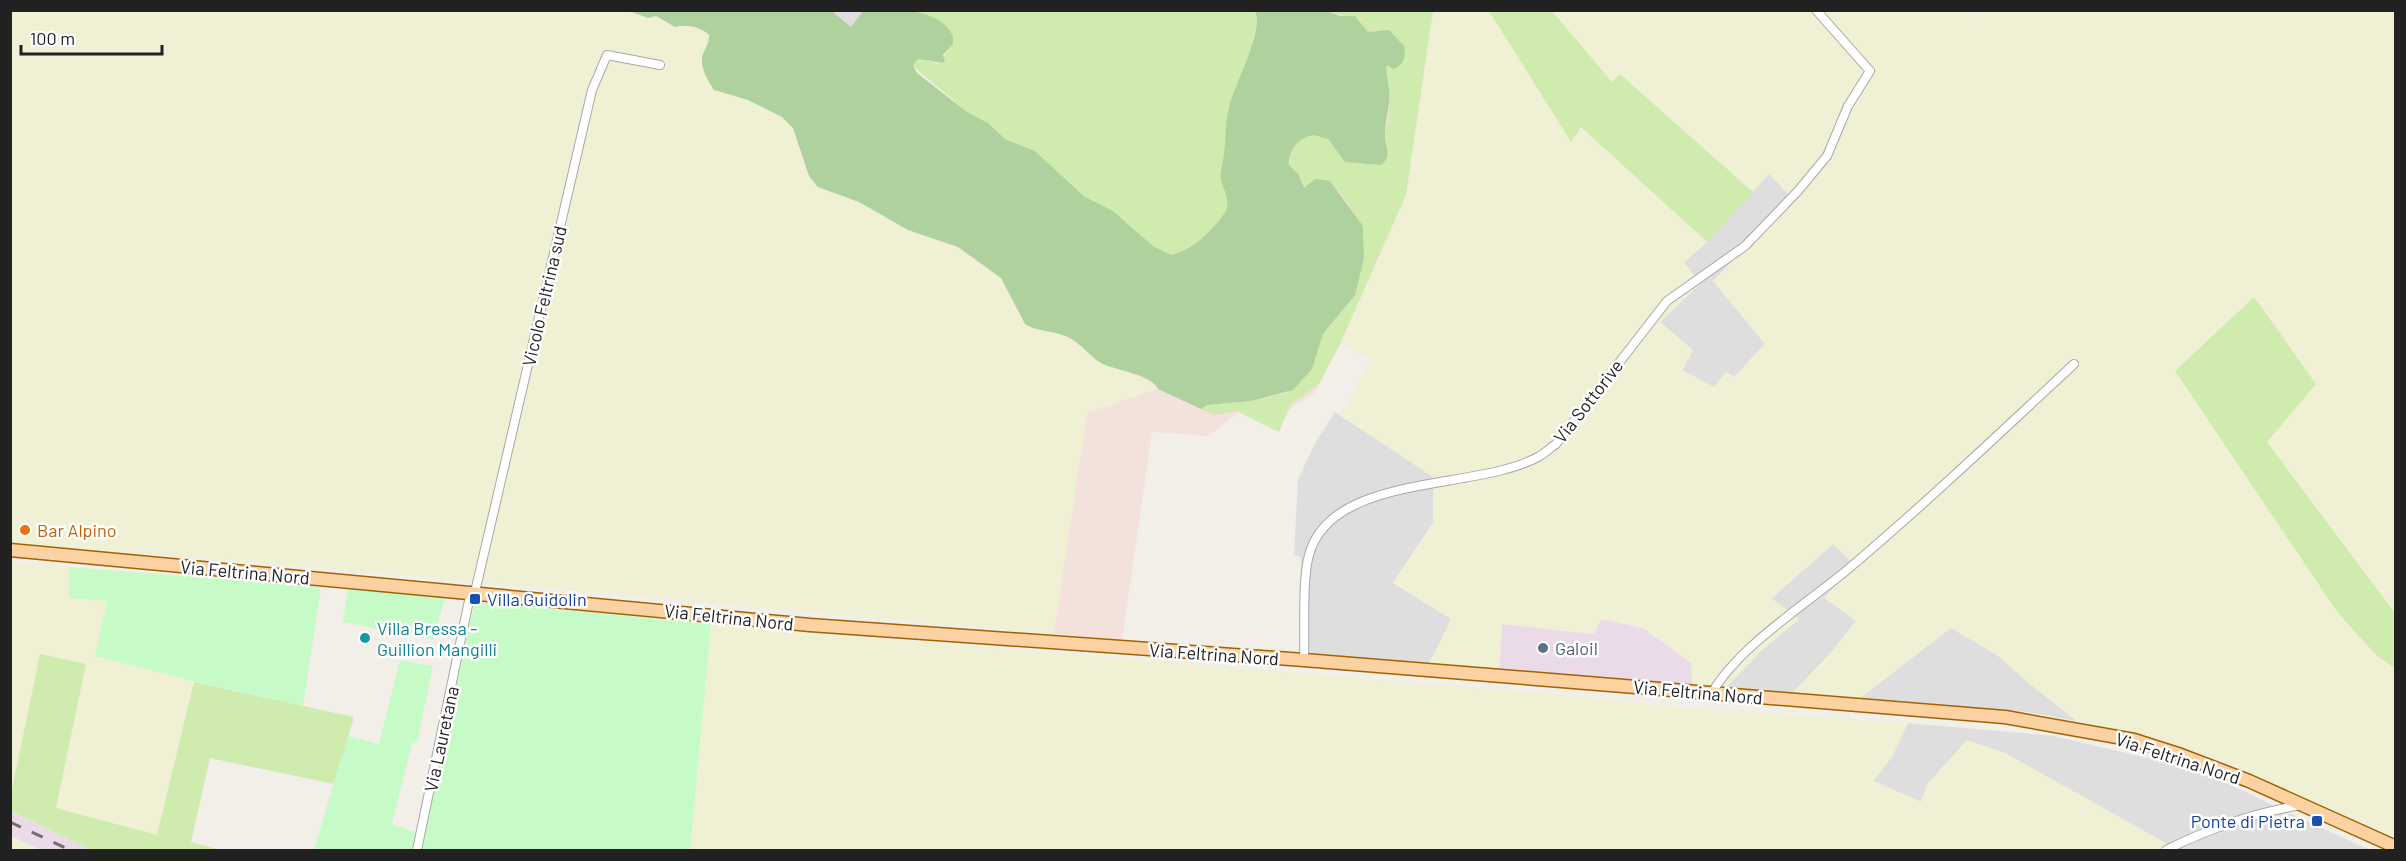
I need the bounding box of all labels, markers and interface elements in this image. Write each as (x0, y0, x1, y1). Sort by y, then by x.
scale bar (21, 18, 162, 56)
text: 100 m (30, 27, 75, 49)
street label: Vicolo Feltrina sud (517, 224, 571, 368)
street label: Via Sottorive (1549, 355, 1627, 447)
place label: Bar Alpino (37, 519, 117, 541)
marker: Bar Alpino (18, 523, 32, 537)
street label: Via Feltrina Nord (179, 555, 311, 589)
place label: Villa Guidolin (487, 588, 587, 610)
marker: Villa Guidolin (468, 592, 482, 606)
street label: Via Feltrina Nord (663, 599, 795, 635)
place label: Villa Bressa - Guillion Mangilli (377, 617, 497, 660)
marker: Villa Bressa - Guillion Mangilli (358, 631, 372, 645)
place label: Galoil (1555, 637, 1598, 659)
street label: Via Feltrina Nord (1149, 639, 1279, 669)
marker: Galoil (1536, 641, 1550, 655)
street label: Via Feltrina Nord (1632, 675, 1764, 709)
street label: Via Lauretana (419, 684, 463, 794)
street label: Via Feltrina Nord (2113, 727, 2243, 789)
place label: Ponte di Pietra (2191, 810, 2305, 832)
marker: Ponte di Pietra (2310, 814, 2324, 828)

